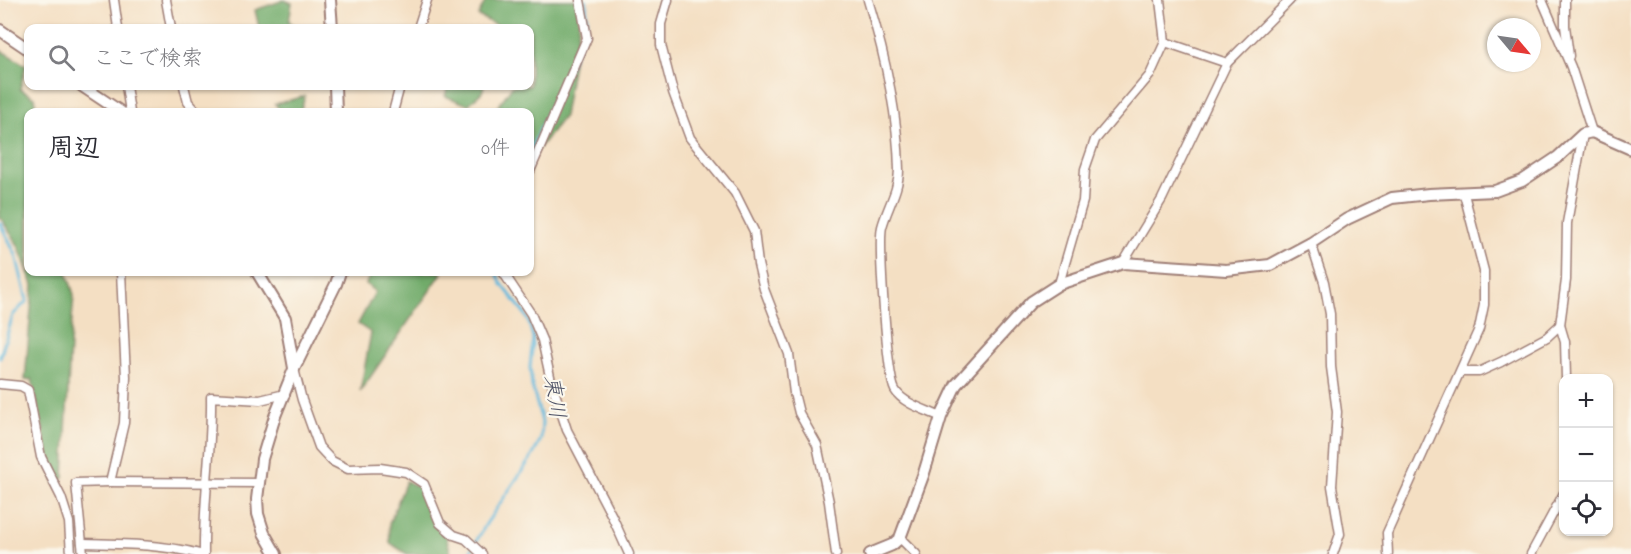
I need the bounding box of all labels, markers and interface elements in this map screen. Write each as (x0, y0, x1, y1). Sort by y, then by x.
north arrow (1487, 18, 1541, 72)
search box (24, 24, 534, 90)
icon: search (45, 41, 78, 74)
text: ここで検索 (93, 44, 203, 76)
text: 周辺 (48, 131, 100, 169)
text: 0件 (481, 135, 510, 164)
water label: 東川 (534, 373, 572, 421)
map controls (1559, 374, 1613, 536)
button: + (1559, 374, 1613, 428)
button: − (1559, 428, 1613, 482)
button: locate (1559, 482, 1613, 536)

